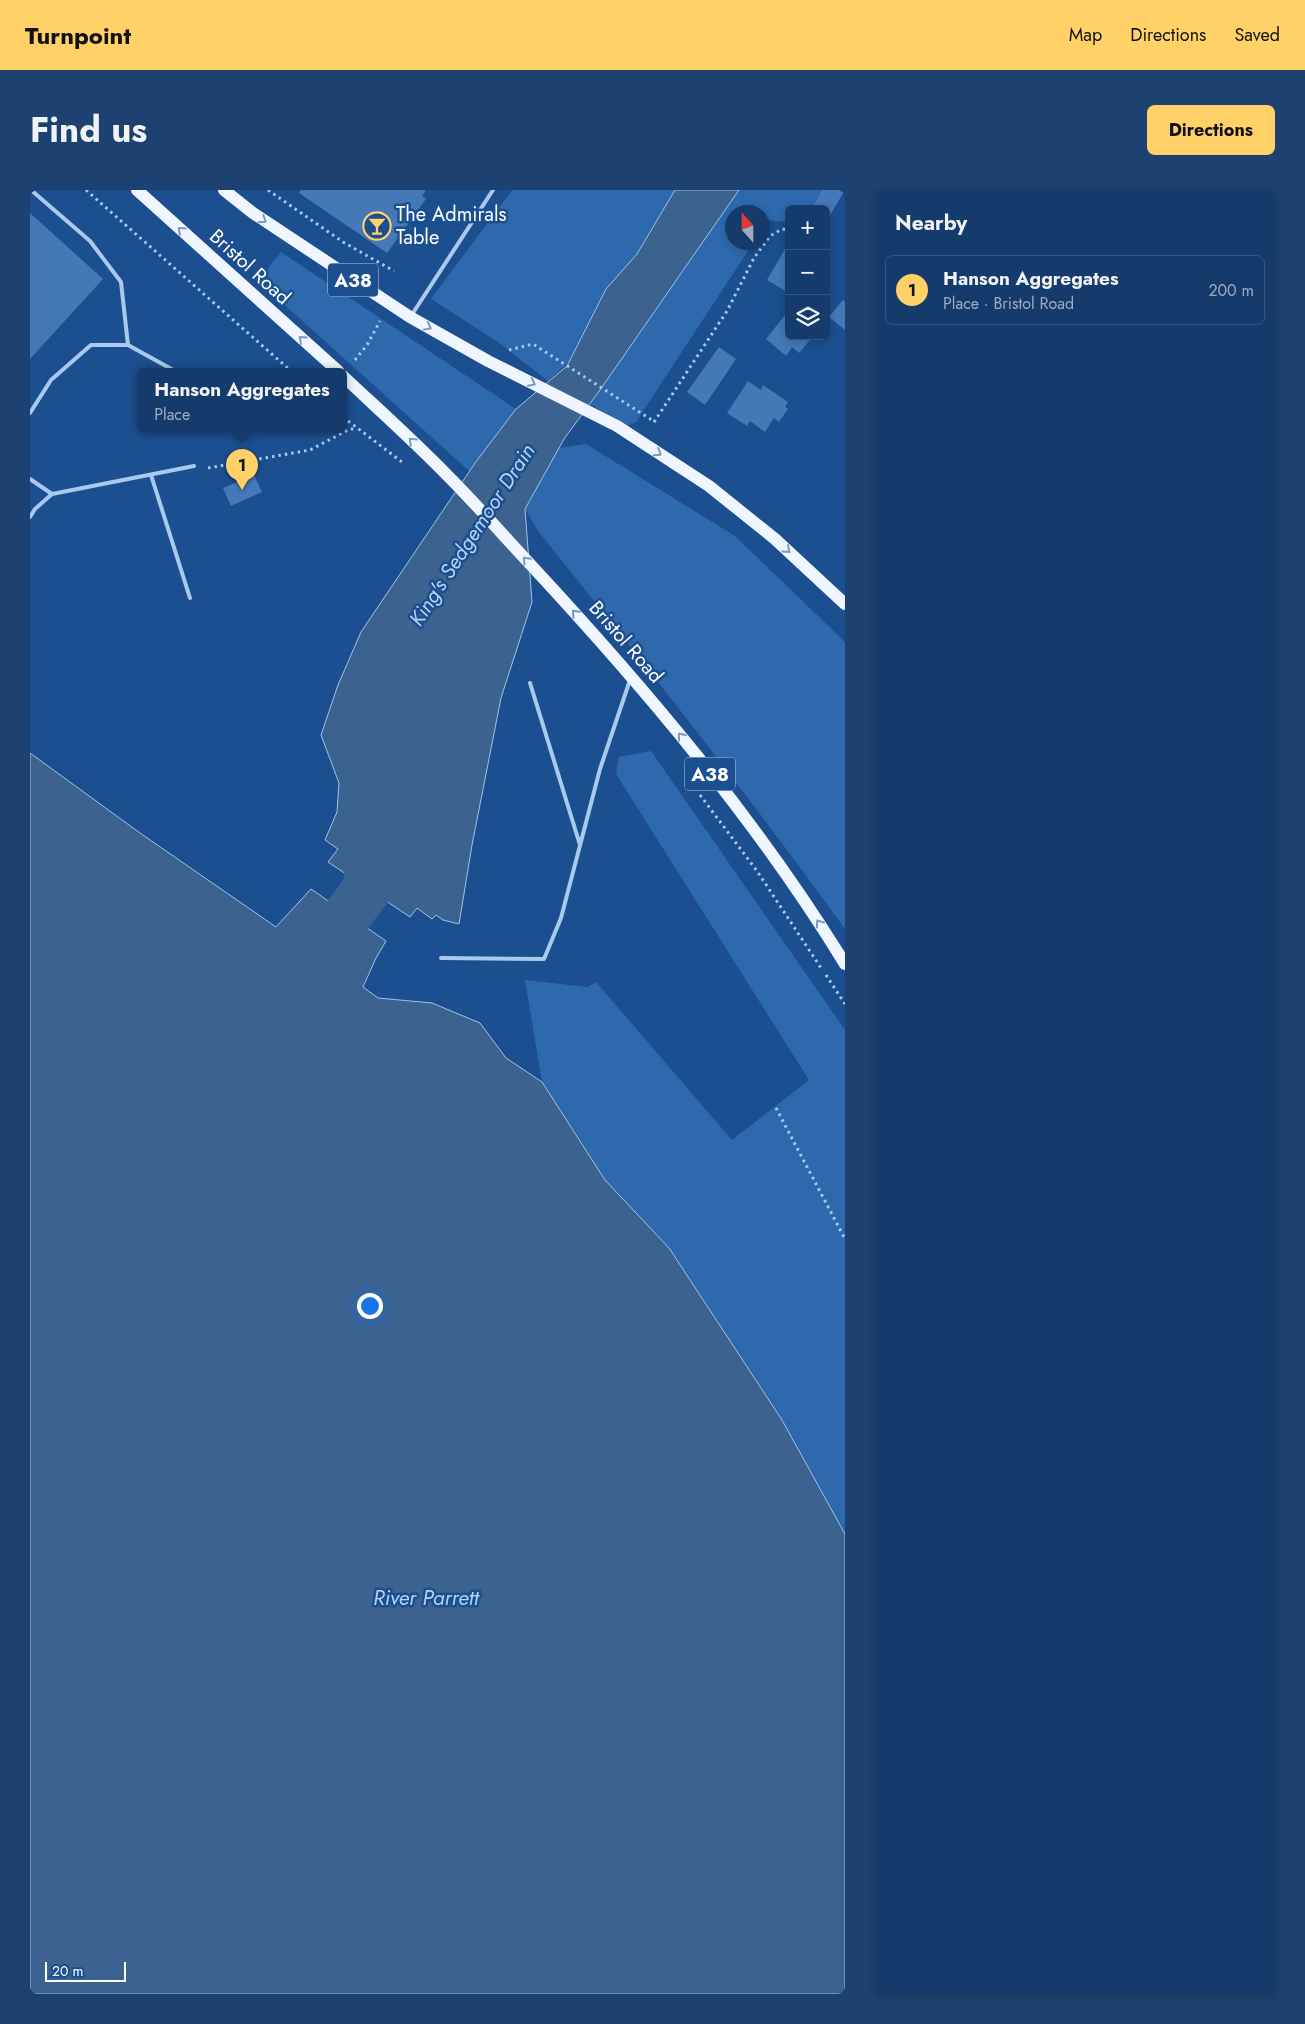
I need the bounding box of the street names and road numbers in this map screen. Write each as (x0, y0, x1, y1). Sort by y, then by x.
street label: Bristol Road (203, 223, 297, 311)
road number: A38 (328, 264, 378, 296)
street label: Bristol Road (582, 594, 670, 690)
road number: A38 (685, 758, 735, 790)

